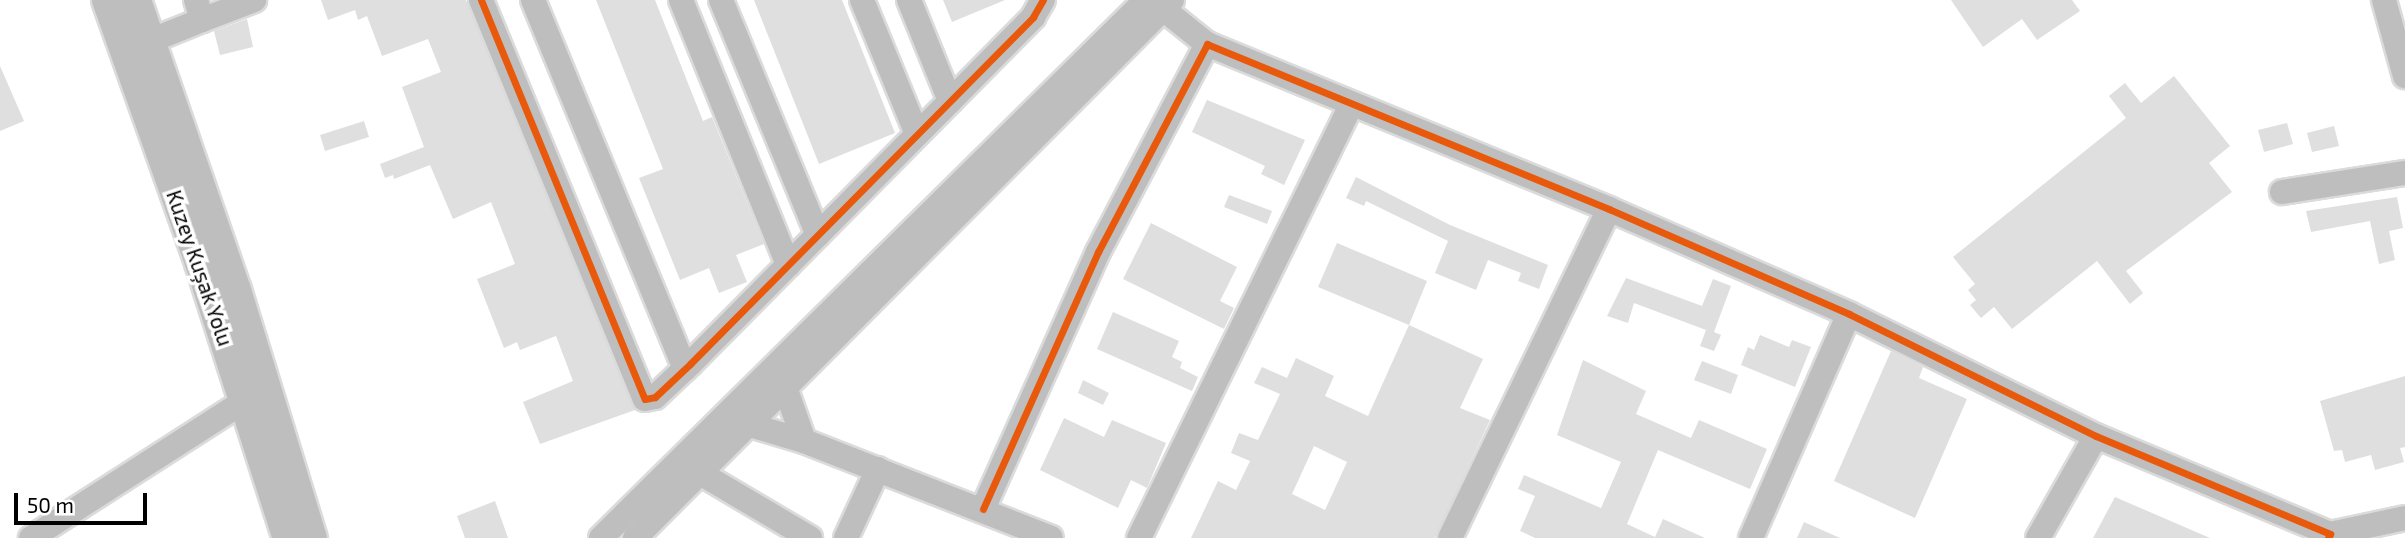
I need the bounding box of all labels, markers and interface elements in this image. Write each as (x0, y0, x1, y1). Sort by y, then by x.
street label: Kuzey Kuşak Yolu (161, 186, 239, 350)
scale bar (18, 478, 150, 522)
text: 50 m (27, 492, 74, 517)

